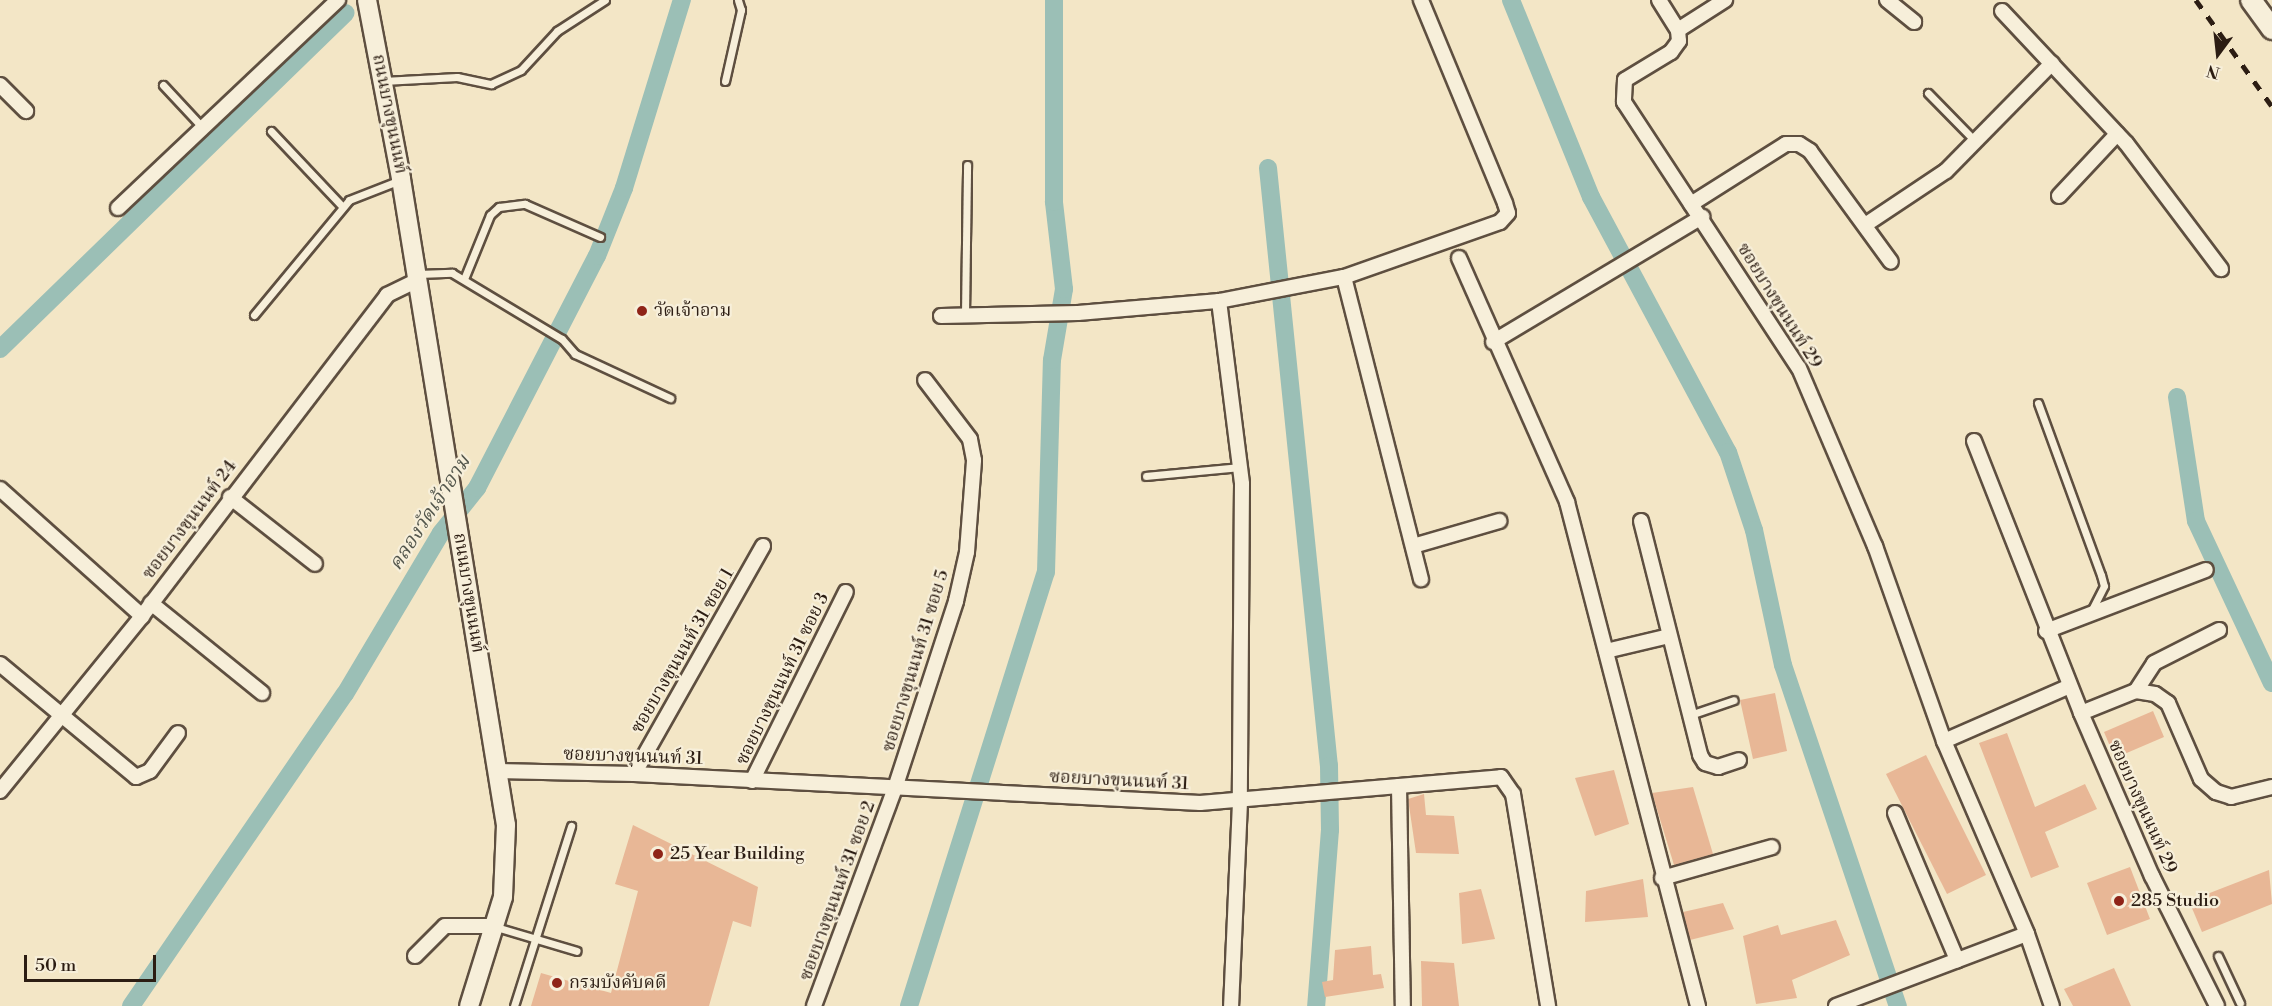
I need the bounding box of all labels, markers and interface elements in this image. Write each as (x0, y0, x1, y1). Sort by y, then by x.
north arrow (2188, 24, 2248, 84)
street label: ถนนบางขุนนนท์ (367, 52, 411, 176)
text: N (2205, 60, 2222, 83)
street label: ซอยบางขุนนนท์ 29 (1732, 239, 1826, 373)
place label: วัดเจ้าอาม (654, 300, 731, 322)
marker: วัดเจ้าอาม (635, 304, 649, 318)
water label: คลองวัดเจ้าอาม (384, 451, 476, 575)
street label: ซอยบางขุนนนท์ 24 (138, 456, 242, 584)
street label: ถนนบางขุนนนท์ (448, 531, 488, 655)
street label: ซอยบางขุนนนท์ 31 ซอย 1 (627, 565, 739, 737)
street label: ซอยบางขุนนนท์ 31 ซอย 5 (878, 567, 954, 755)
street label: ซอยบางขุนนนท์ 31 ซอย 3 (732, 589, 834, 769)
street label: ซอยบางขุนนนท์ 29 (2103, 737, 2181, 877)
street label: ซอยบางขุนนนท์ 31 (563, 744, 703, 770)
street label: ซอยบางขุนนนท์ 31 (1049, 767, 1189, 795)
street label: ซอยบางขุนนนท์ 31 ซอย 2 (795, 798, 881, 984)
place label: 25 Year Building (670, 843, 804, 865)
marker: 25 Year Building (651, 847, 665, 861)
place label: 285 Studio (2131, 890, 2219, 912)
marker: 285 Studio (2112, 894, 2126, 908)
scale bar (27, 943, 159, 981)
text: 50 m (35, 954, 76, 977)
place label: กรมบังคับคดี (569, 972, 666, 994)
marker: กรมบังคับคดี (550, 976, 564, 990)

